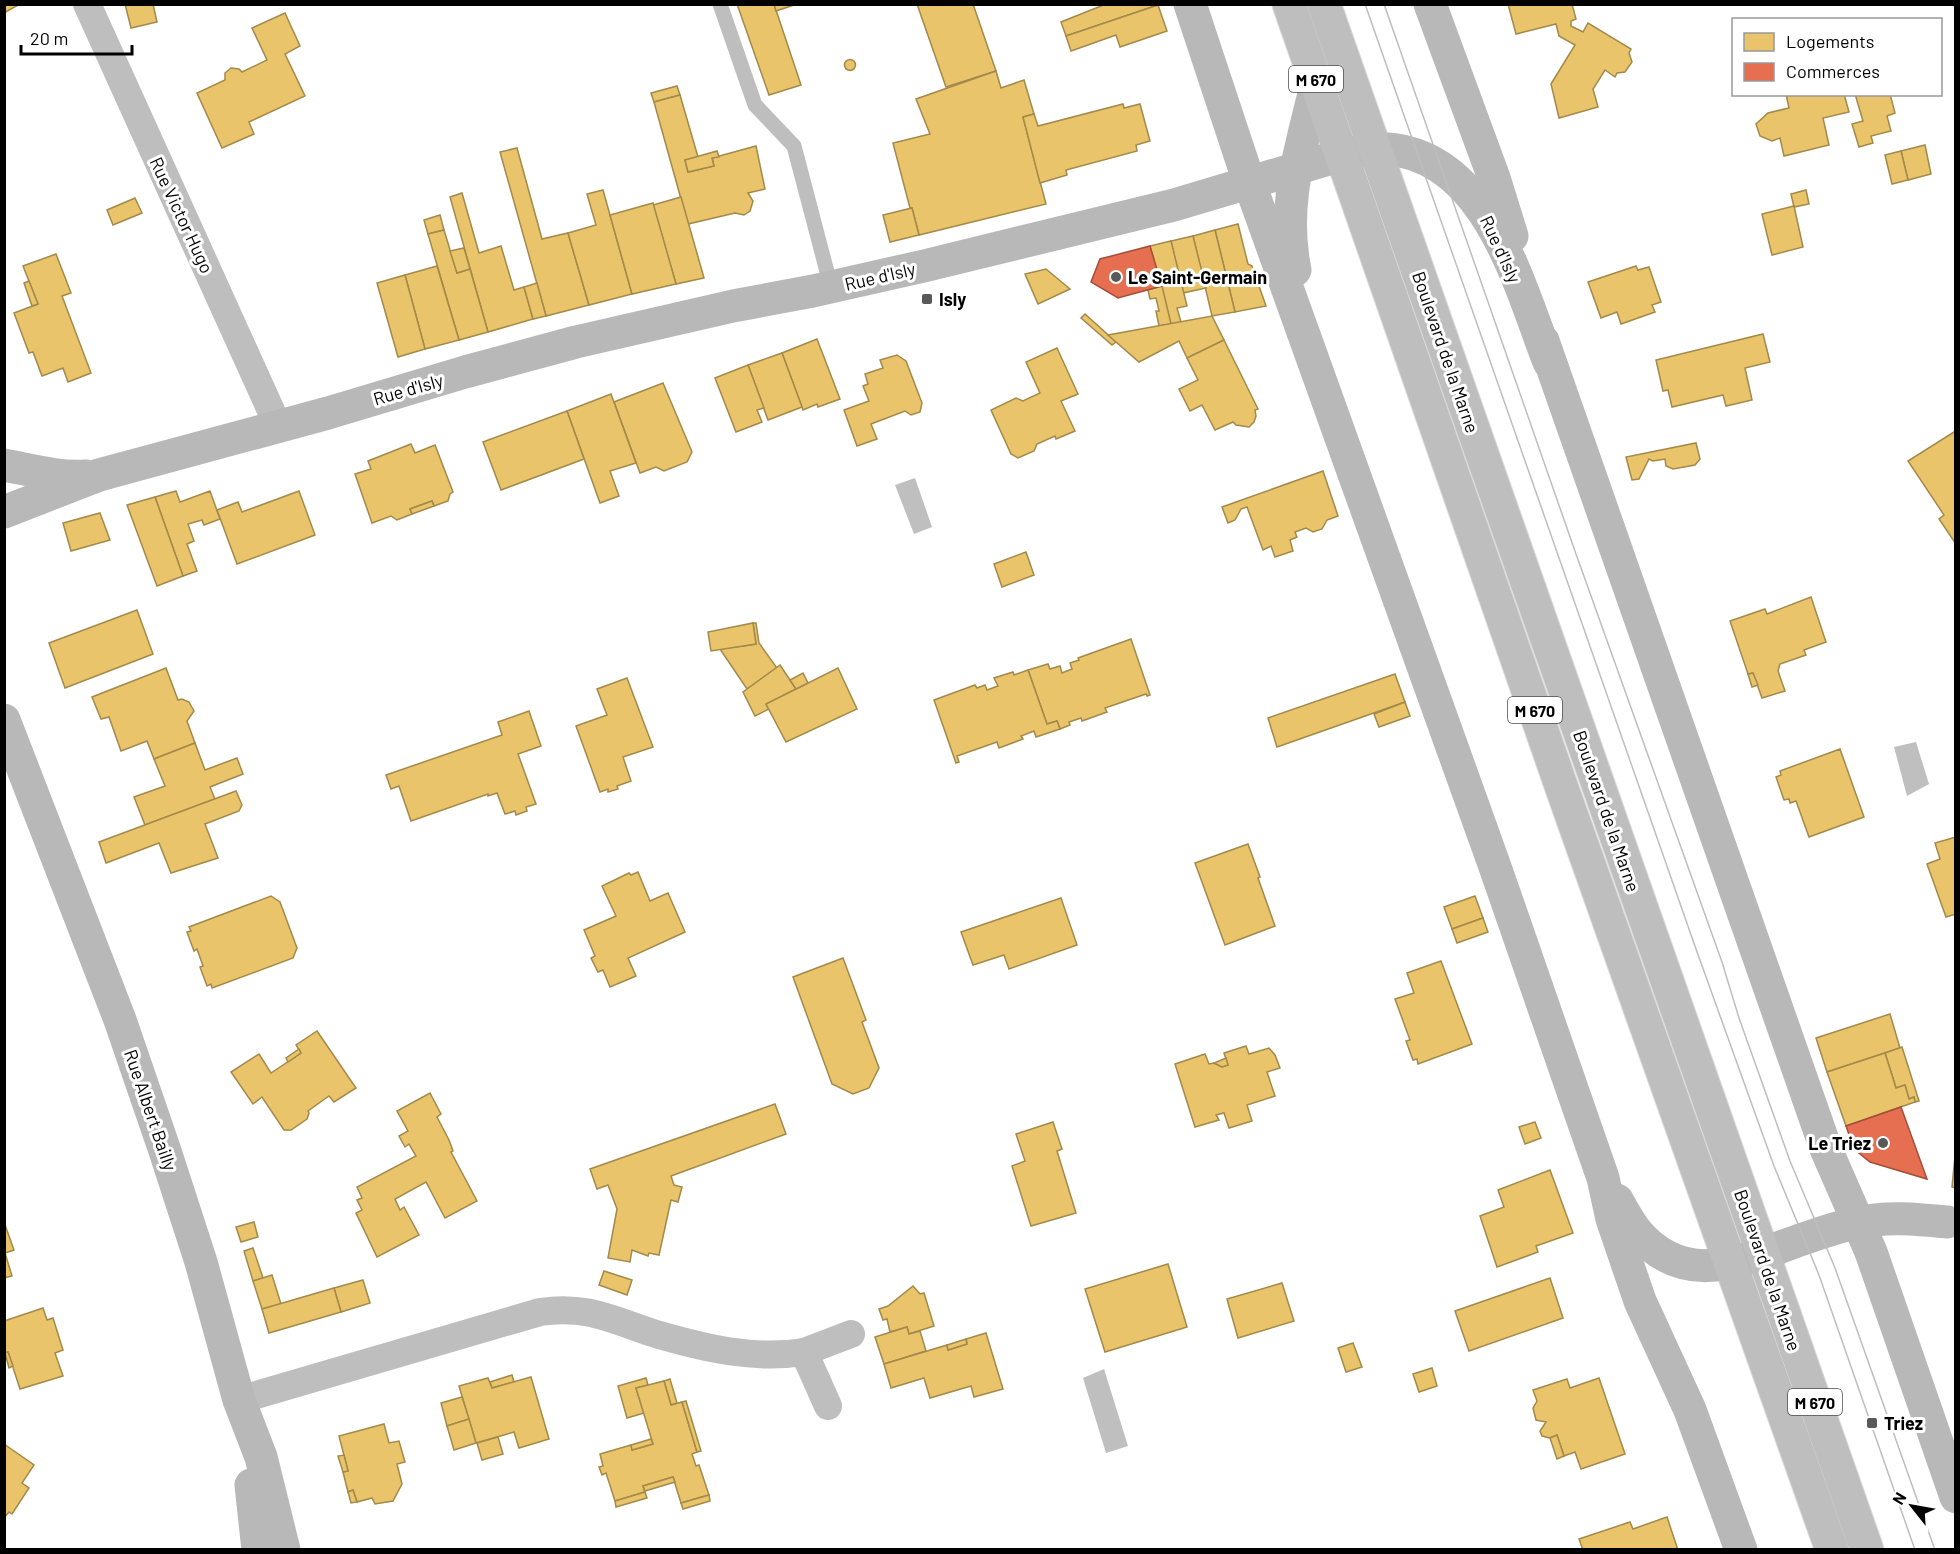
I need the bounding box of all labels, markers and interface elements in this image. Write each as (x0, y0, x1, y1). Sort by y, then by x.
scale bar (21, 18, 132, 56)
legend (1732, 18, 1942, 96)
text: 20 m (30, 27, 68, 49)
text: Logements (1786, 30, 1875, 52)
text: Commerces (1786, 60, 1880, 82)
road number: M 670 (1289, 66, 1343, 92)
street label: Rue Victor Hugo (146, 153, 218, 277)
street label: Rue d'Isly (1476, 212, 1526, 286)
street label: Rue d'Isly (843, 257, 917, 295)
place label: Le Saint-Germain (1128, 266, 1267, 288)
street label: Boulevard de la Marne (1408, 268, 1484, 436)
marker: Le Saint-Germain (1109, 270, 1123, 284)
place label: Isly (939, 288, 966, 310)
marker: Isly (920, 292, 934, 306)
street label: Rue d'Isly (370, 369, 446, 409)
road number: M 670 (1508, 697, 1562, 723)
street label: Boulevard de la Marne (1569, 727, 1645, 895)
street label: Rue Albert Bailly (120, 1046, 182, 1174)
place label: Le Triez (1808, 1132, 1871, 1154)
marker: Le Triez (1876, 1136, 1890, 1150)
street label: Boulevard de la Marne (1730, 1186, 1806, 1354)
road number: M 670 (1788, 1389, 1842, 1415)
place label: Triez (1884, 1412, 1923, 1434)
marker: Triez (1865, 1416, 1879, 1430)
north arrow (1882, 1476, 1942, 1536)
text: N (1888, 1489, 1910, 1507)

